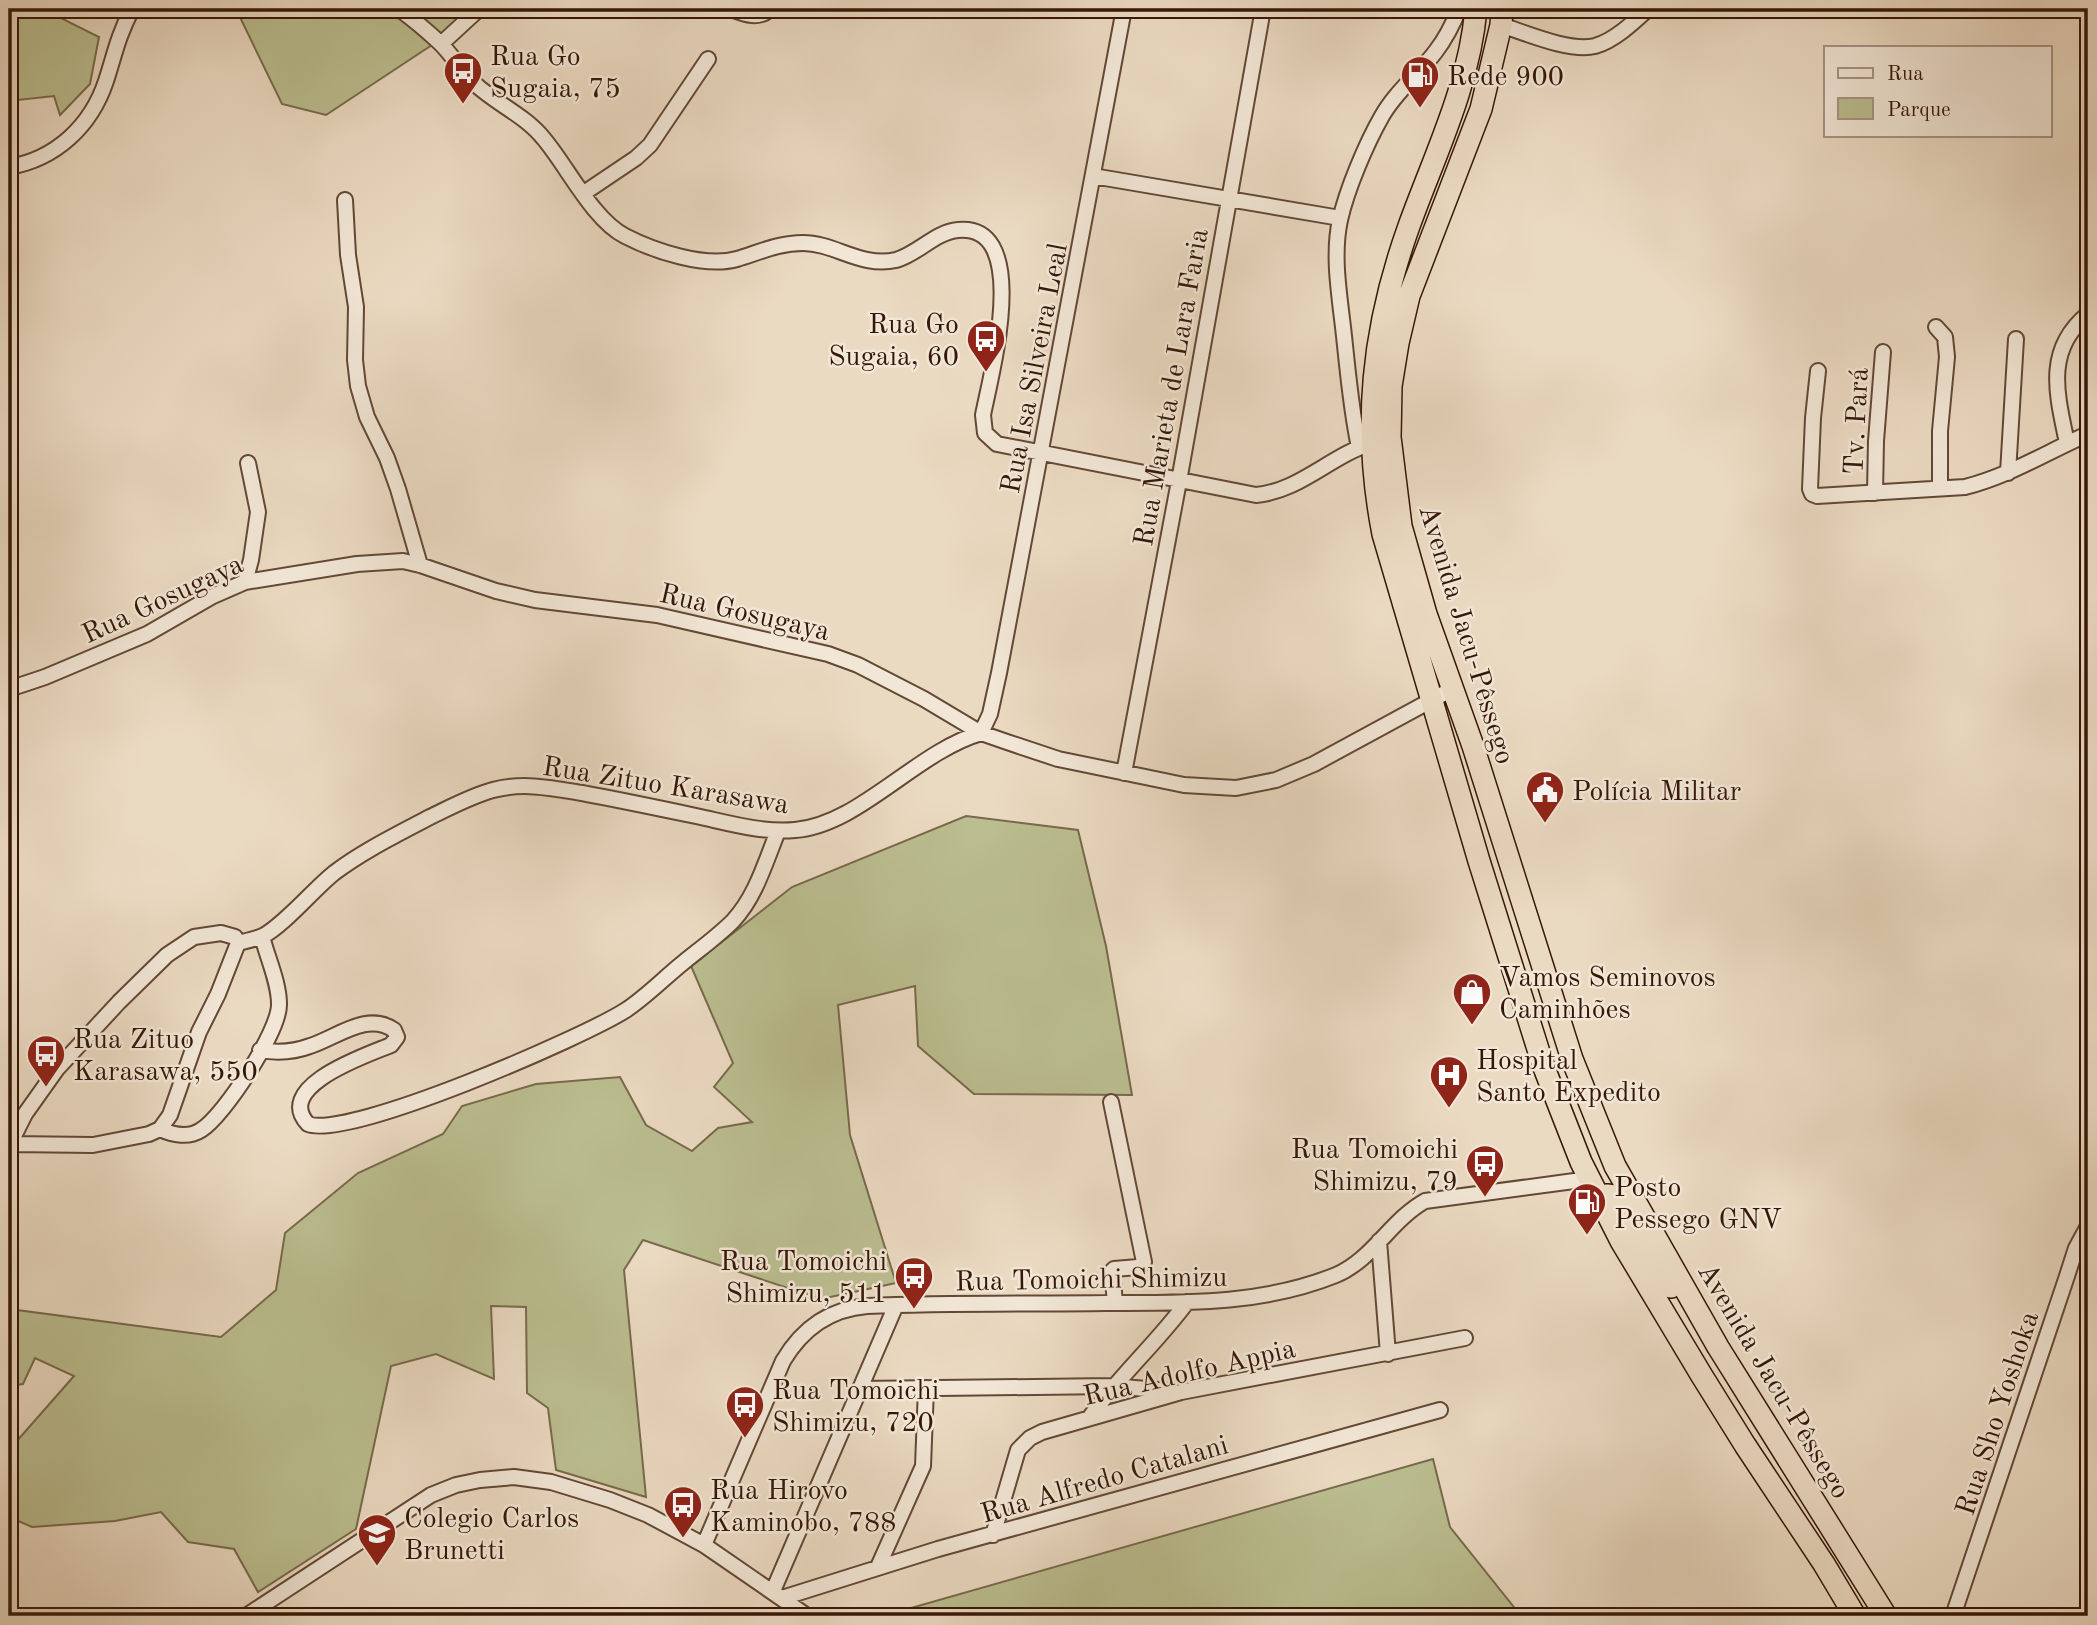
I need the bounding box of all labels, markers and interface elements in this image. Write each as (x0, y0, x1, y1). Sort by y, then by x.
place label: Rua Go Sugaia, 75 (490, 44, 621, 104)
legend (1824, 46, 2052, 136)
bus stop icon: Rua Go Sugaia, 75 (442, 50, 484, 105)
fuel station icon: Rede 900 (1399, 54, 1441, 109)
place label: Rede 900 (1447, 64, 1564, 92)
text: Rua (1887, 64, 1924, 85)
text: Parque (1887, 100, 1951, 121)
street label: Rua Marieta de Lara Faria (1131, 226, 1215, 549)
street label: Rua Isa Silveira Leal (998, 241, 1074, 496)
place label: Rua Go Sugaia, 60 (828, 312, 959, 372)
bus stop icon: Rua Go Sugaia, 60 (965, 318, 1007, 373)
street label: Tv. Pará (1841, 367, 1875, 476)
street label: Avenida Jacu-Pêssego (1412, 502, 1518, 768)
street label: Rua Gosugaya (78, 551, 248, 650)
street label: Rua Gosugaya (656, 581, 832, 647)
street label: Rua Zituo Karasawa (540, 754, 791, 820)
public building icon: Polícia Militar (1524, 769, 1566, 824)
place label: Polícia Militar (1572, 779, 1741, 807)
place label: Vamos Seminovos Caminhões (1499, 965, 1716, 1025)
shop icon: Vamos Seminovos Caminhões (1451, 971, 1493, 1026)
place label: Rua Zituo Karasawa, 550 (73, 1027, 258, 1087)
bus stop icon: Rua Zituo Karasawa, 550 (25, 1033, 67, 1088)
place label: Hospital Santo Expedito (1476, 1048, 1661, 1108)
hospital icon: Hospital Santo Expedito (1428, 1054, 1470, 1109)
place label: Rua Tomoichi Shimizu, 79 (1291, 1137, 1458, 1197)
bus stop icon: Rua Tomoichi Shimizu, 79 (1464, 1143, 1506, 1198)
place label: Posto Pessego GNV (1614, 1175, 1782, 1235)
fuel station icon: Posto Pessego GNV (1566, 1181, 1608, 1236)
place label: Rua Tomoichi Shimizu, 511 (720, 1249, 887, 1309)
bus stop icon: Rua Tomoichi Shimizu, 511 (893, 1255, 935, 1310)
street label: Avenida Jacu-Pêssego (1691, 1259, 1854, 1504)
street label: Rua Tomoichi Shimizu (955, 1265, 1228, 1297)
street label: Rua Sho Yoshoka (1953, 1308, 2045, 1520)
street label: Rua Adolfo Appia (1081, 1336, 1299, 1412)
place label: Rua Tomoichi Shimizu, 720 (772, 1378, 939, 1438)
bus stop icon: Rua Tomoichi Shimizu, 720 (724, 1384, 766, 1439)
street label: Rua Alfredo Catalani (978, 1432, 1232, 1530)
place label: Rua Hirovo Kaminobo, 788 (710, 1478, 896, 1538)
bus stop icon: Rua Hirovo Kaminobo, 788 (662, 1484, 704, 1539)
place label: Colegio Carlos Brunetti (404, 1506, 579, 1566)
school or university icon: Colegio Carlos Brunetti (356, 1512, 398, 1567)

